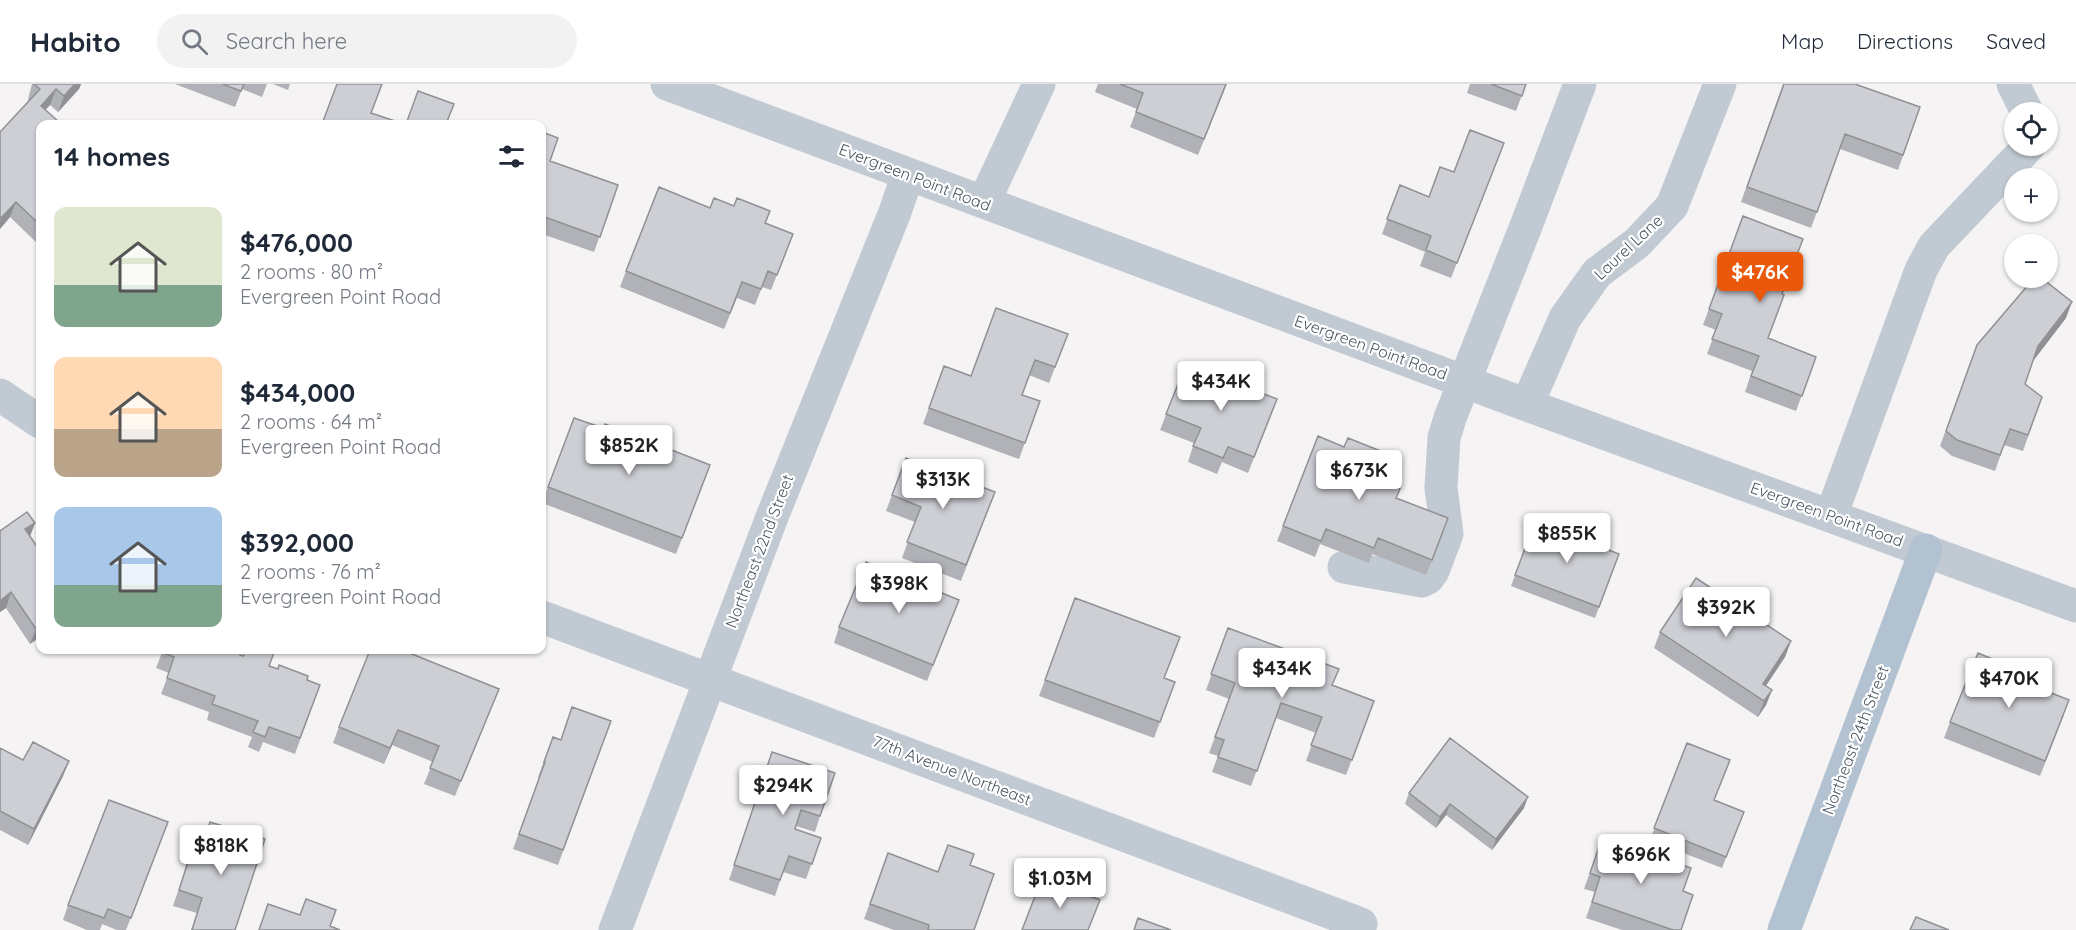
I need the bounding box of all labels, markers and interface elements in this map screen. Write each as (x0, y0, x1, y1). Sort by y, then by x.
search box (157, 14, 577, 68)
text: Habito (30, 24, 121, 59)
icon: search (178, 25, 211, 58)
text: Search here (226, 27, 347, 55)
text: Map (1781, 28, 1824, 54)
text: Directions (1857, 28, 1953, 54)
text: Saved (1986, 28, 2046, 54)
map controls (2004, 102, 2058, 288)
button: locate (2004, 102, 2058, 156)
street label: Evergreen Point Road (836, 139, 994, 215)
text: 14 homes (54, 140, 170, 173)
icon: filters (495, 140, 528, 173)
button: + (2004, 168, 2058, 222)
street label: Laurel Lane (1590, 210, 1666, 284)
text: $476,000 (240, 226, 353, 259)
icon: home (102, 231, 174, 303)
button: − (2004, 234, 2058, 288)
pin: $476K (1718, 252, 1802, 303)
text: 2 rooms · 80 m² (240, 259, 383, 284)
text: $476K (1731, 259, 1789, 284)
text: Evergreen Point Road (240, 284, 441, 309)
street label: Evergreen Point Road (1292, 310, 1450, 384)
pin: $434K (1179, 361, 1263, 412)
text: $434K (1191, 368, 1251, 393)
text: $434,000 (240, 376, 355, 409)
icon: home (102, 381, 174, 453)
text: 2 rooms · 64 m² (240, 409, 382, 434)
pin: $852K (587, 425, 671, 476)
text: $852K (600, 432, 658, 457)
text: Evergreen Point Road (240, 434, 441, 459)
pin: $673K (1317, 450, 1401, 501)
text: $673K (1330, 457, 1388, 482)
pin: $313K (901, 459, 985, 510)
text: $313K (916, 466, 970, 491)
street label: Northeast 22nd Street (720, 471, 798, 631)
street label: Evergreen Point Road (1748, 477, 1906, 551)
pin: $855K (1525, 513, 1609, 564)
text: $855K (1537, 520, 1597, 545)
text: $392,000 (240, 526, 354, 559)
icon: home (102, 531, 174, 603)
text: 2 rooms · 76 m² (240, 559, 381, 584)
pin: $398K (857, 563, 941, 614)
text: $398K (870, 570, 928, 595)
text: Evergreen Point Road (240, 584, 441, 609)
pin: $392K (1684, 587, 1768, 638)
text: $392K (1697, 594, 1755, 619)
pin: $434K (1240, 648, 1324, 699)
text: $434K (1252, 655, 1312, 680)
pin: $470K (1967, 658, 2051, 709)
street label: Northeast 24th Street (1817, 663, 1893, 817)
text: $470K (1979, 665, 2039, 690)
street label: 77th Avenue Northeast (870, 731, 1034, 809)
pin: $294K (741, 765, 825, 816)
text: $294K (753, 772, 813, 797)
pin: $818K (179, 825, 263, 876)
text: $818K (194, 832, 248, 857)
pin: $696K (1599, 834, 1683, 885)
text: $696K (1612, 841, 1670, 866)
pin: $1.03M (1011, 858, 1109, 909)
text: $1.03M (1028, 865, 1092, 890)

